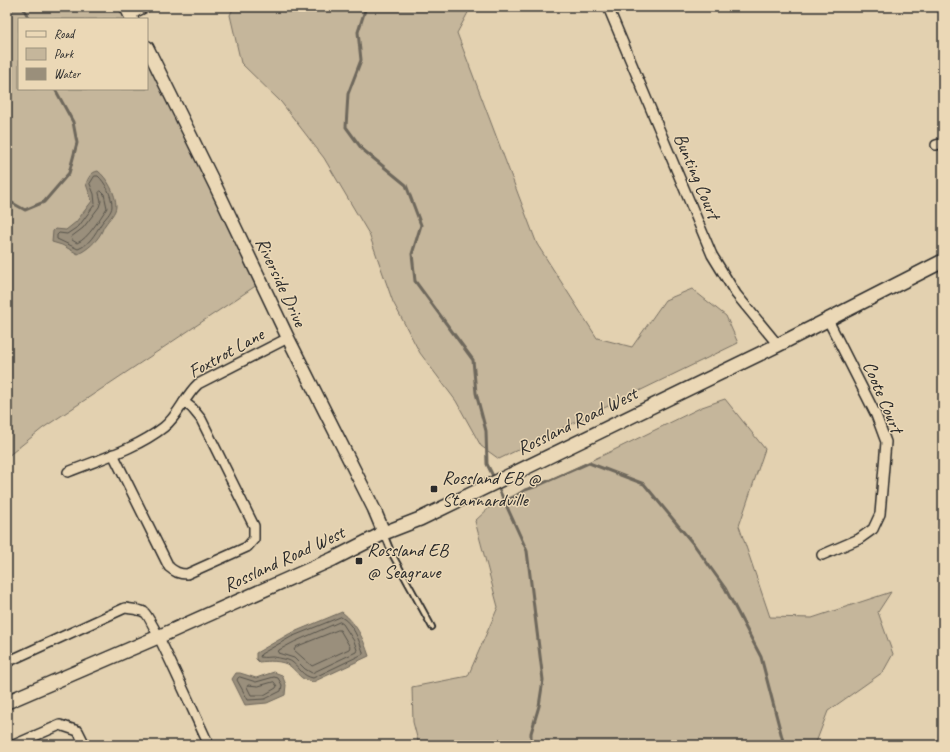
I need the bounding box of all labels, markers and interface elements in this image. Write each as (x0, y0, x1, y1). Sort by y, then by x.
legend (18, 18, 148, 90)
text: Road (54, 26, 76, 42)
text: Park (54, 46, 75, 62)
text: Water (54, 66, 82, 82)
street label: Bunting Court (668, 129, 727, 225)
street label: Riverside Drive (250, 234, 313, 332)
street label: Foxtrot Lane (184, 322, 270, 384)
street label: Coote Court (857, 358, 910, 439)
street label: Rossland Road West (513, 381, 643, 460)
place label: Rossland EB @ Stannardville (442, 466, 542, 512)
marker: Rossland EB @ Stannardville (429, 484, 439, 494)
street label: Rossland Road West (220, 520, 350, 598)
place label: Rossland EB @ Seagrave (367, 538, 449, 584)
marker: Rossland EB @ Seagrave (354, 556, 364, 566)

